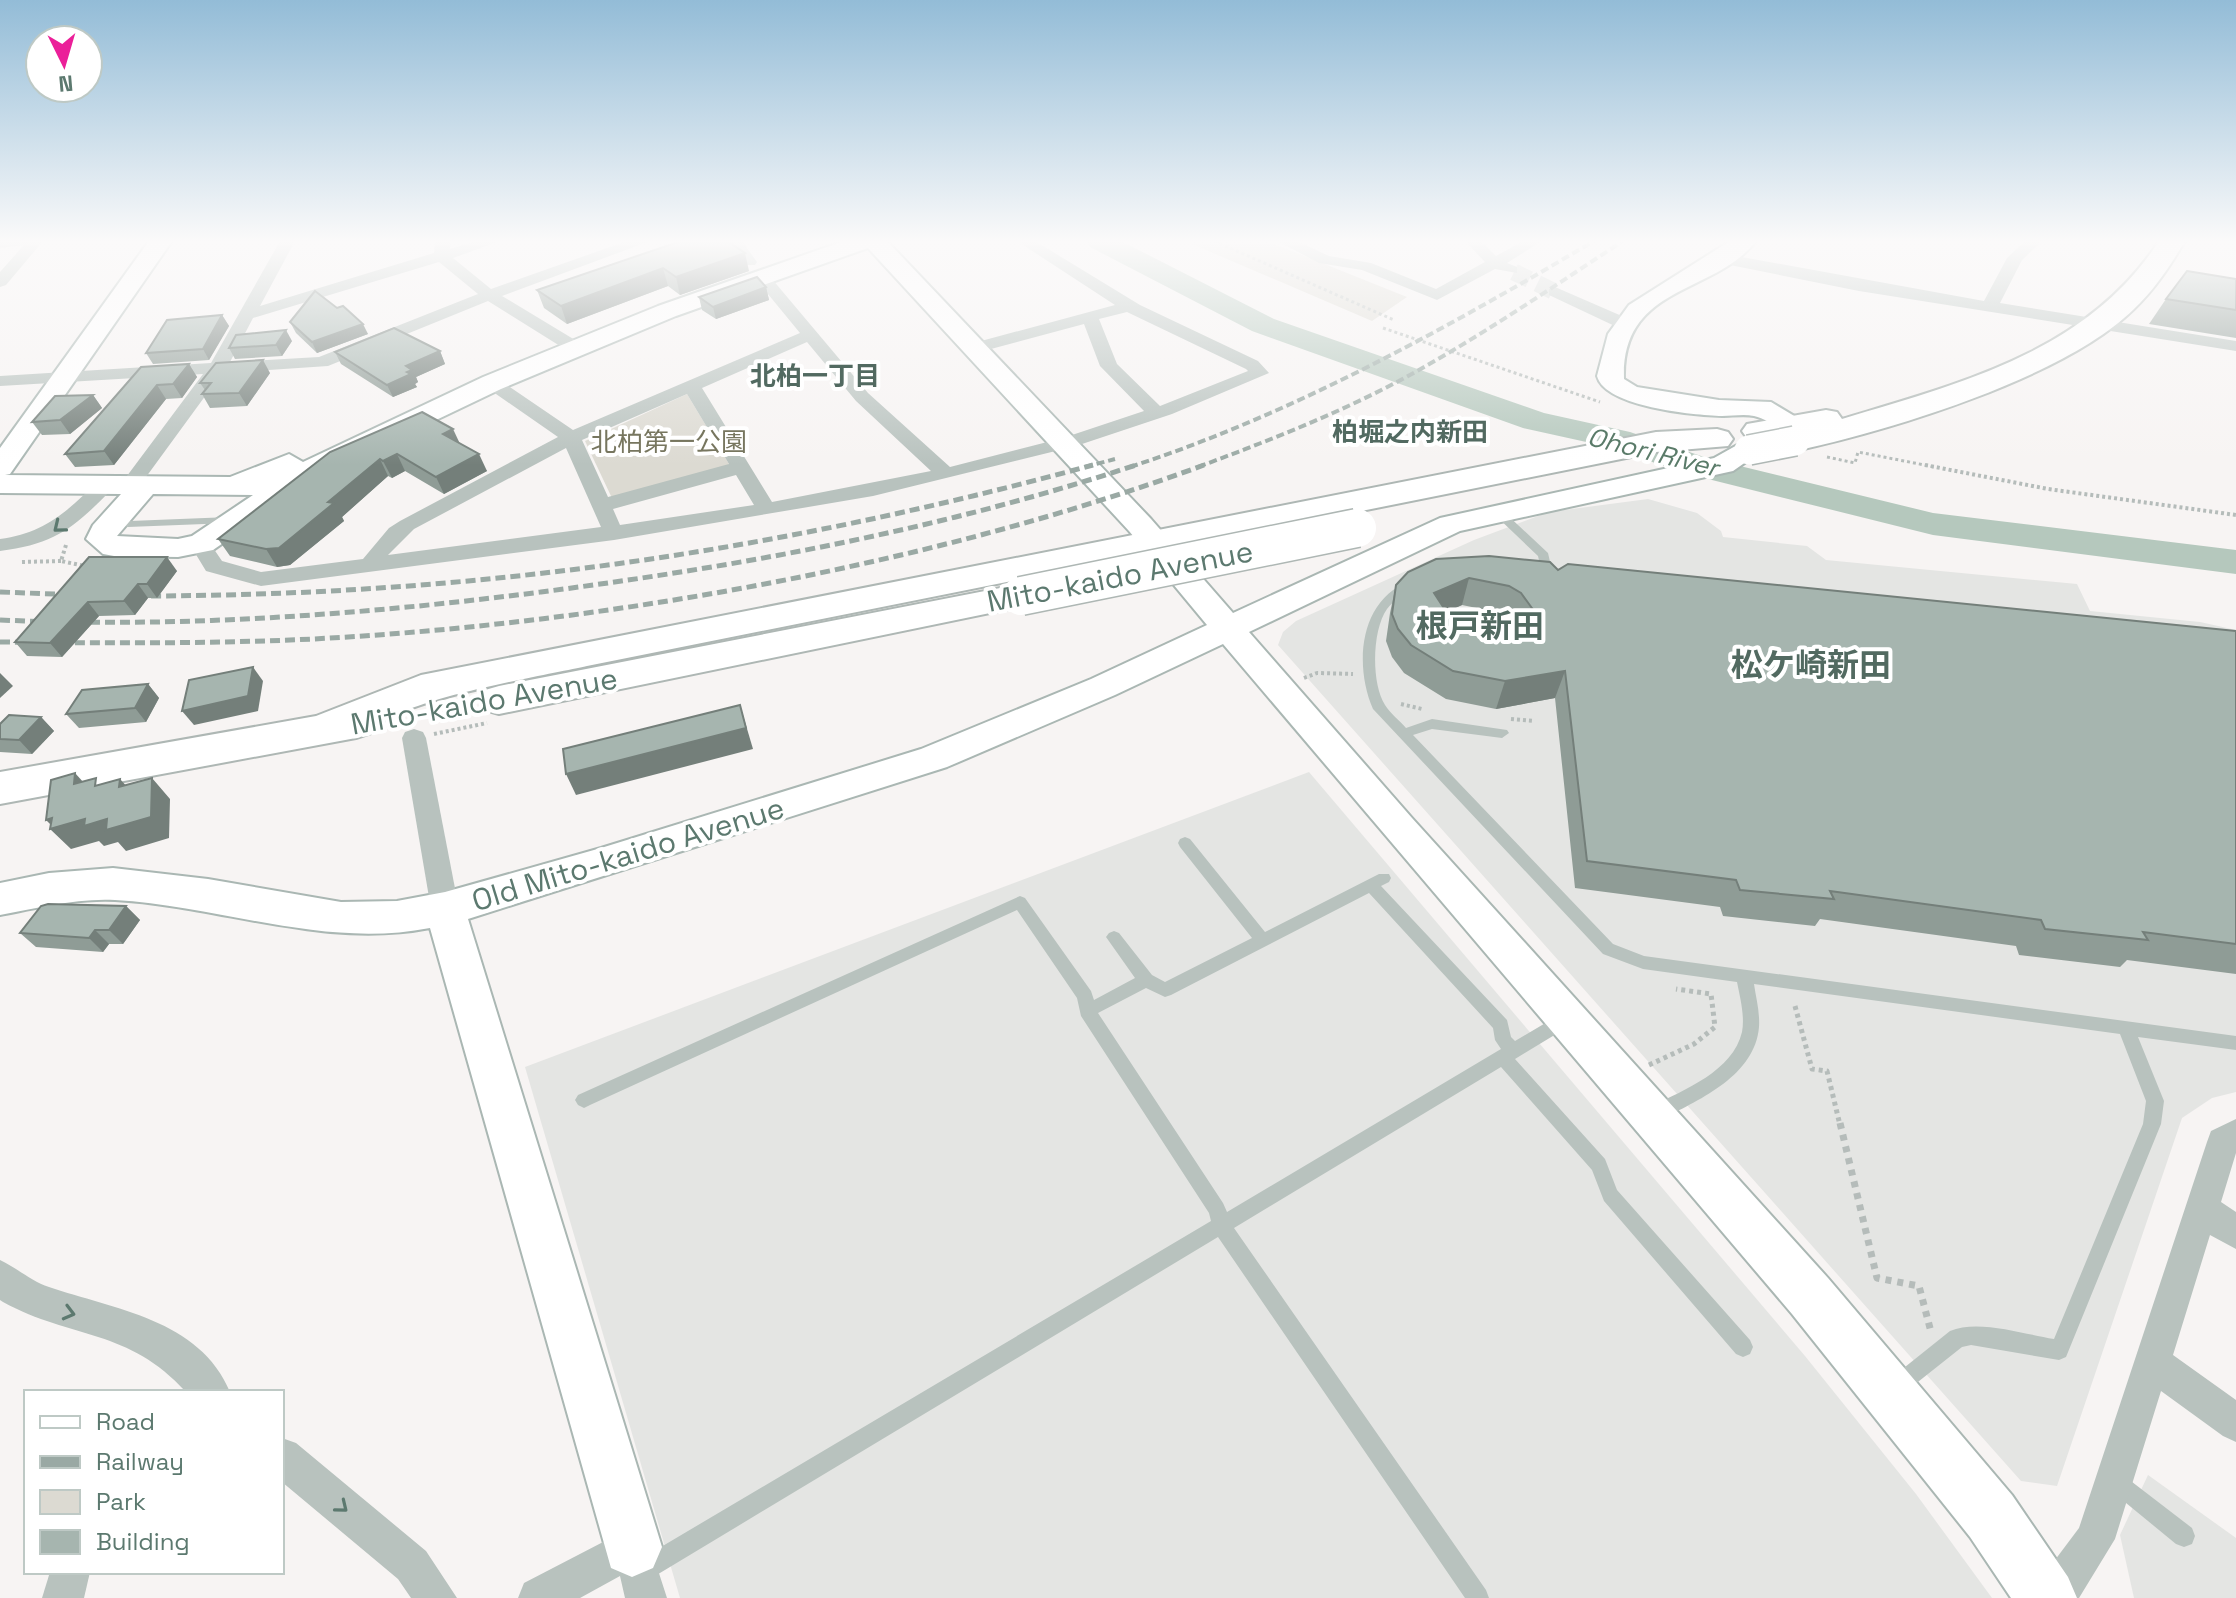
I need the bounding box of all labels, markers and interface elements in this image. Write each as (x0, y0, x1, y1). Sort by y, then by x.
north arrow (24, 24, 104, 104)
text: N (57, 69, 74, 99)
district label: 北柏一丁目 (750, 359, 880, 393)
district label: 柏堀之内新田 (1332, 415, 1488, 449)
water label: Ohori River (1584, 419, 1725, 485)
park label: 北柏第一公園 (591, 425, 747, 459)
one-way arrow (53, 518, 68, 532)
street label: Mito-kaido Avenue (984, 531, 1256, 621)
district label: 根戸新田 (1416, 606, 1544, 646)
district label: 松ケ崎新田 (1731, 645, 1891, 685)
street label: Mito-kaido Avenue (348, 658, 620, 744)
street label: Old Mito-kaido Avenue (467, 788, 789, 920)
one-way arrow (61, 1304, 75, 1321)
legend (24, 1390, 284, 1574)
text: Road (96, 1406, 155, 1437)
text: Railway (96, 1446, 184, 1477)
text: Park (96, 1486, 146, 1517)
one-way arrow (333, 1497, 347, 1512)
text: Building (96, 1526, 190, 1557)

